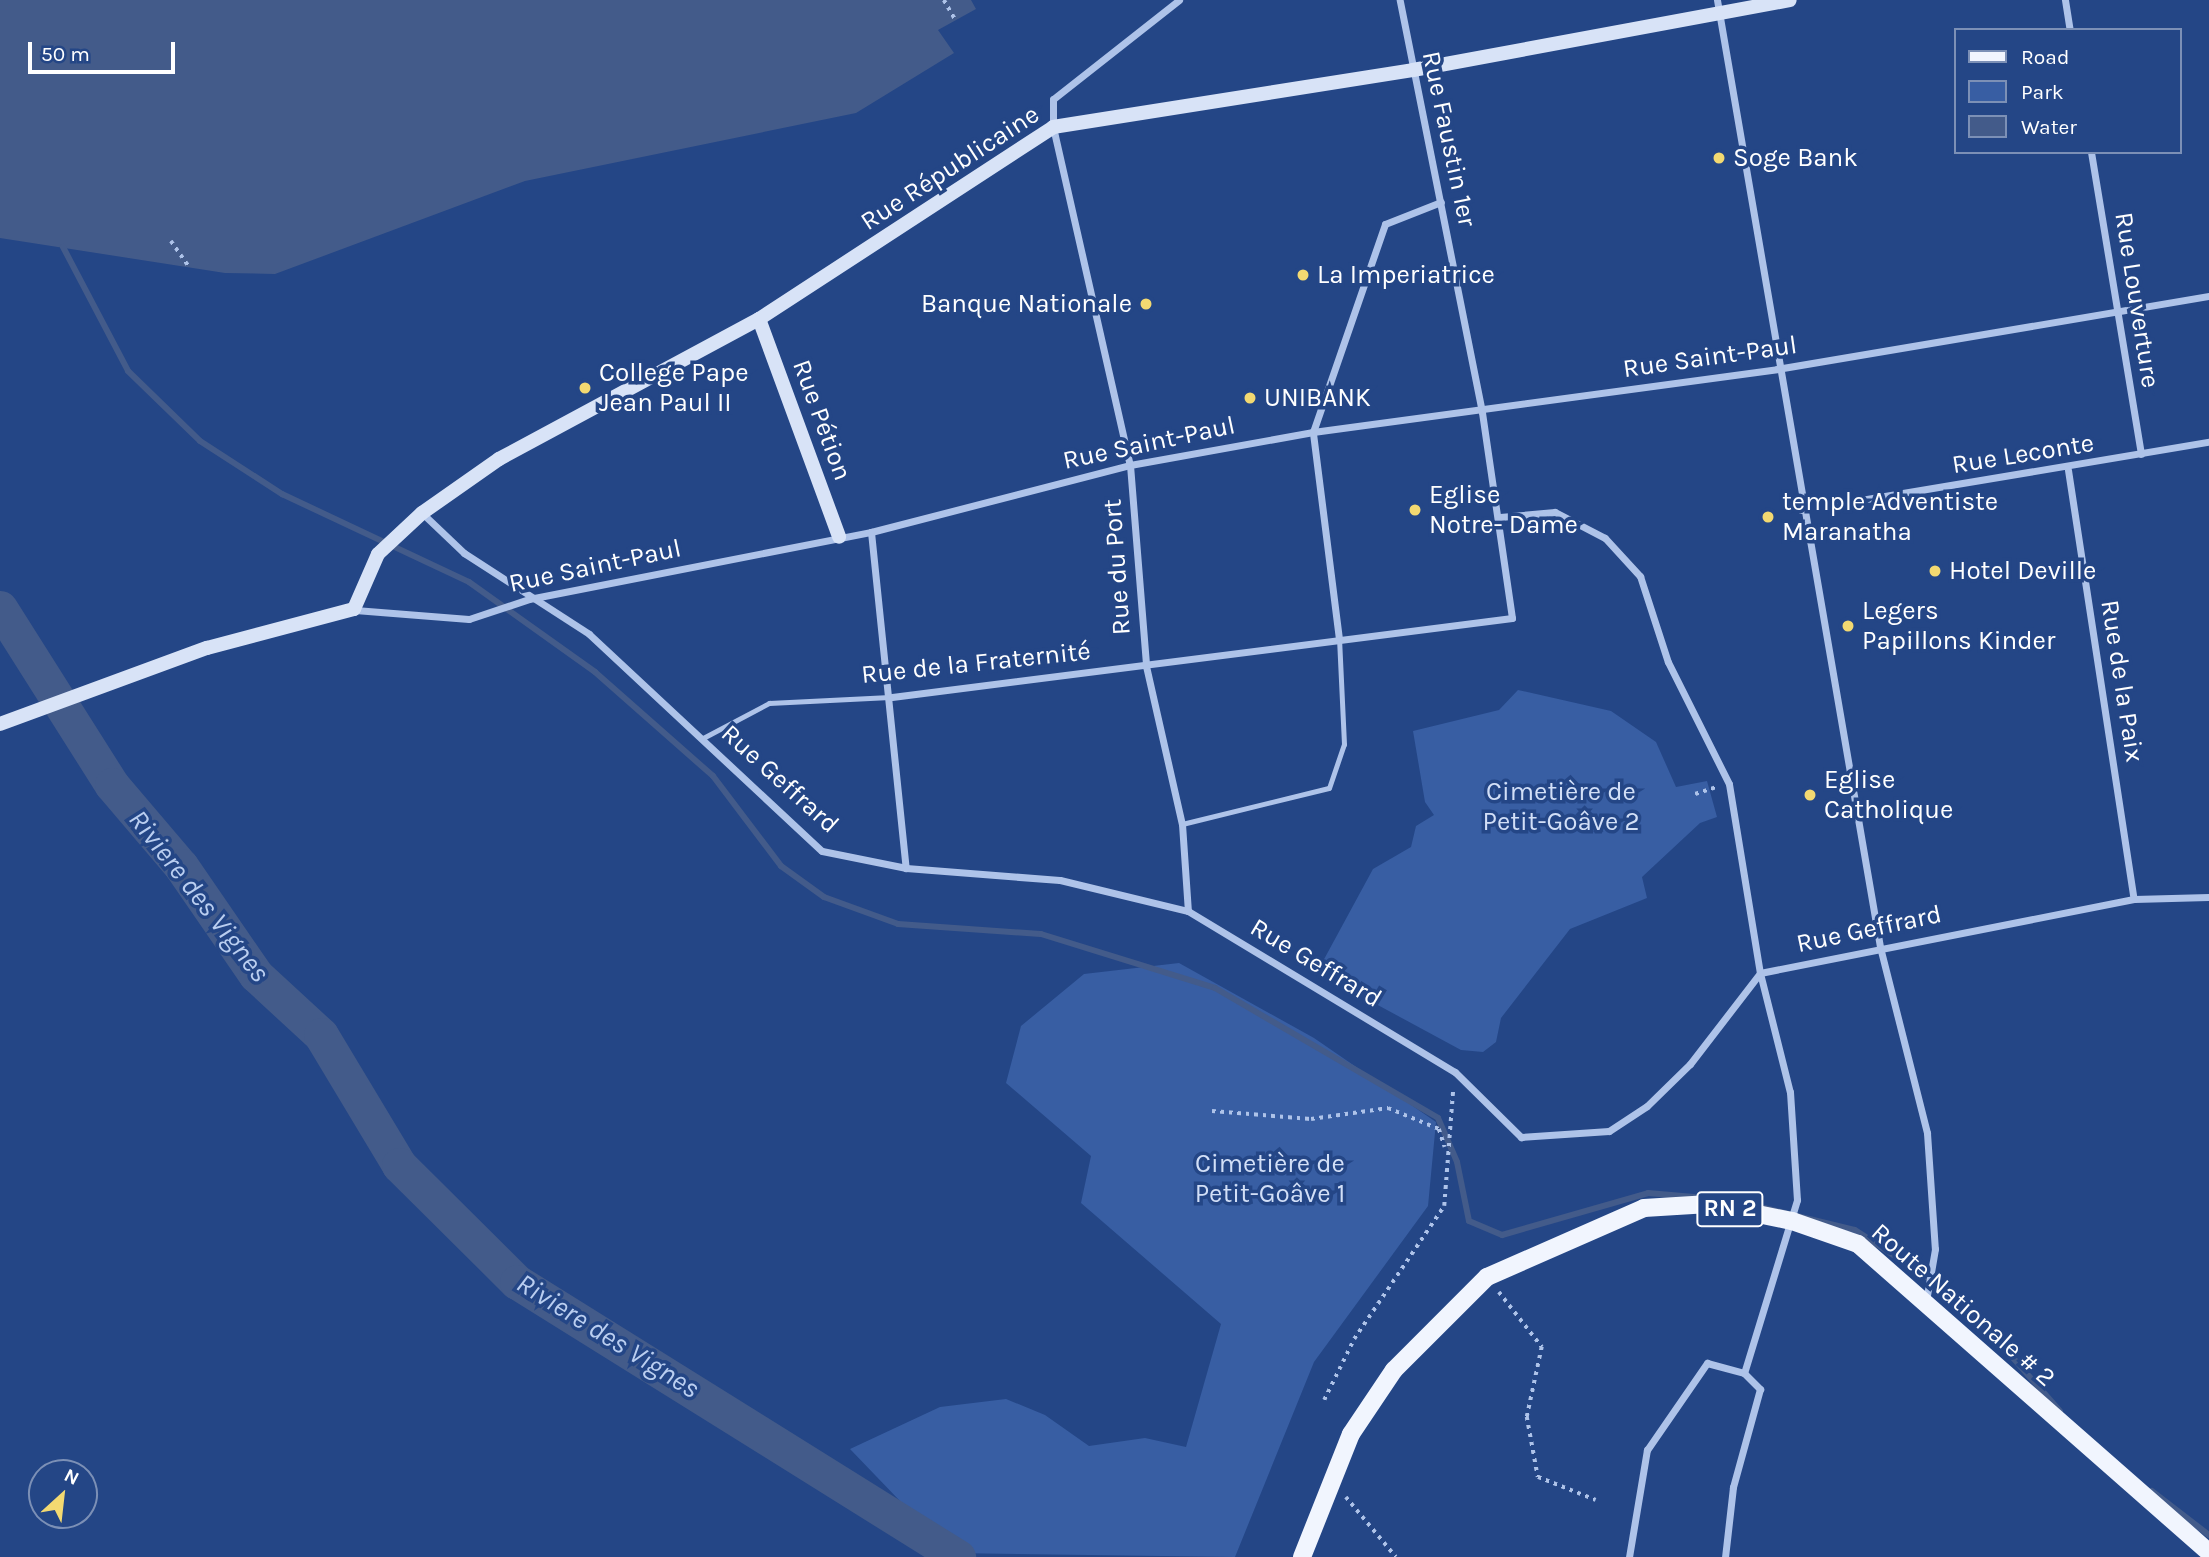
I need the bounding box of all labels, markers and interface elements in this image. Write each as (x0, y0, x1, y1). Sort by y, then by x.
scale bar (32, 28, 178, 72)
legend (1954, 28, 2181, 154)
text: 50 m (41, 42, 90, 66)
text: Road (2021, 45, 2069, 69)
street label: Rue Faustin 1er (1415, 48, 1483, 230)
text: Park (2021, 80, 2064, 104)
street label: Rue Républicaine (855, 99, 1045, 237)
text: Water (2021, 115, 2077, 139)
place label: Soge Bank (1733, 142, 1858, 174)
marker: Soge Bank (1711, 150, 1727, 166)
street label: Rue Louverture (2108, 210, 2166, 390)
place label: La Imperiatrice (1317, 259, 1495, 291)
marker: La Imperiatrice (1295, 267, 1311, 283)
place label: Banque Nationale (921, 288, 1132, 320)
marker: Banque Nationale (1138, 296, 1154, 312)
street label: Rue Saint-Paul (1621, 329, 1799, 385)
street label: Rue Pétion (786, 355, 858, 485)
place label: College Pape Jean Paul II (599, 357, 749, 418)
marker: College Pape Jean Paul II (577, 380, 593, 396)
place label: UNIBANK (1264, 382, 1371, 414)
marker: UNIBANK (1242, 390, 1258, 406)
street label: Rue Saint-Paul (1060, 410, 1238, 476)
street label: Rue Leconte (1950, 427, 2096, 481)
place label: Eglise Notre- Dame (1429, 479, 1578, 540)
place label: temple Adventiste Maranatha (1782, 486, 1998, 548)
street label: Rue du Port (1097, 498, 1137, 636)
marker: Eglise Notre- Dame (1407, 502, 1423, 518)
marker: temple Adventiste Maranatha (1760, 509, 1776, 525)
street label: Rue Saint-Paul (506, 533, 684, 599)
place label: Hotel Deville (1949, 555, 2096, 587)
marker: Hotel Deville (1927, 563, 1943, 579)
place label: Legers Papillons Kinder (1862, 595, 2055, 656)
street label: Rue de la Paix (2094, 598, 2150, 764)
marker: Legers Papillons Kinder (1840, 618, 1856, 634)
street label: Rue de la Fraternité (860, 635, 1092, 691)
street label: Rue Geffrard (715, 718, 845, 840)
place label: Eglise Catholique (1824, 764, 1953, 826)
park label: Cimetière de Petit-Goâve 2 (1482, 776, 1640, 838)
marker: Eglise Catholique (1802, 787, 1818, 803)
water label: Riviere des Vignes (121, 803, 277, 989)
street label: Rue Geffrard (1794, 898, 1944, 960)
street label: Rue Geffrard (1245, 912, 1387, 1014)
park label: Cimetière de Petit-Goâve 1 (1195, 1148, 1345, 1210)
road number: RN 2 (1695, 1189, 1765, 1230)
street label: Route Nationale # 2 (1865, 1217, 2061, 1393)
water label: Riviere des Vignes (510, 1266, 706, 1406)
north arrow (28, 1459, 98, 1529)
text: N (61, 1464, 83, 1490)

